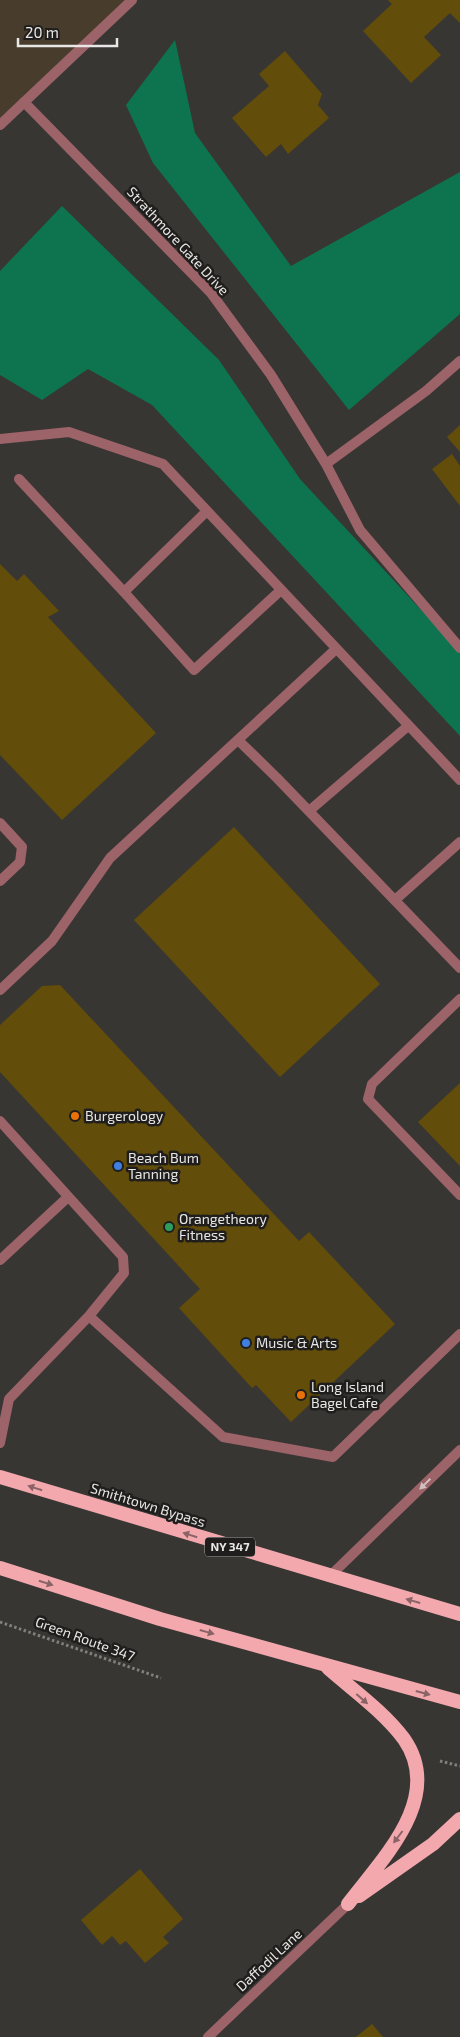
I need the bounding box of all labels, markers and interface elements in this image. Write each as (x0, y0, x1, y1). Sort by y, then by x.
scale bar (18, 15, 116, 47)
text: 20 m (25, 23, 59, 41)
street label: Strathmore Gate Drive (124, 183, 233, 298)
place label: Burgerology (85, 1107, 164, 1124)
marker: Burgerology (69, 1110, 81, 1122)
place label: Beach Bum Tanning (128, 1149, 199, 1182)
marker: Beach Bum Tanning (112, 1160, 124, 1172)
place label: Orangetheory Fitness (179, 1210, 268, 1243)
marker: Orangetheory Fitness (163, 1221, 175, 1233)
place label: Music & Arts (256, 1334, 337, 1351)
marker: Music & Arts (240, 1337, 252, 1349)
place label: Long Island Bagel Cafe (311, 1378, 384, 1411)
marker: Long Island Bagel Cafe (295, 1389, 307, 1401)
one-way arrow (419, 1478, 431, 1490)
street label: Smithtown Bypass (89, 1479, 208, 1530)
one-way arrow (27, 1483, 42, 1491)
one-way arrow (183, 1530, 198, 1538)
road number: NY 347 (205, 1538, 255, 1556)
one-way arrow (39, 1579, 54, 1587)
one-way arrow (406, 1596, 421, 1604)
street label: Green Route 347 (33, 1613, 137, 1664)
one-way arrow (199, 1628, 214, 1636)
one-way arrow (416, 1689, 431, 1697)
one-way arrow (355, 1693, 368, 1704)
one-way arrow (393, 1830, 404, 1843)
street label: Daffodil Lane (232, 1925, 305, 1994)

